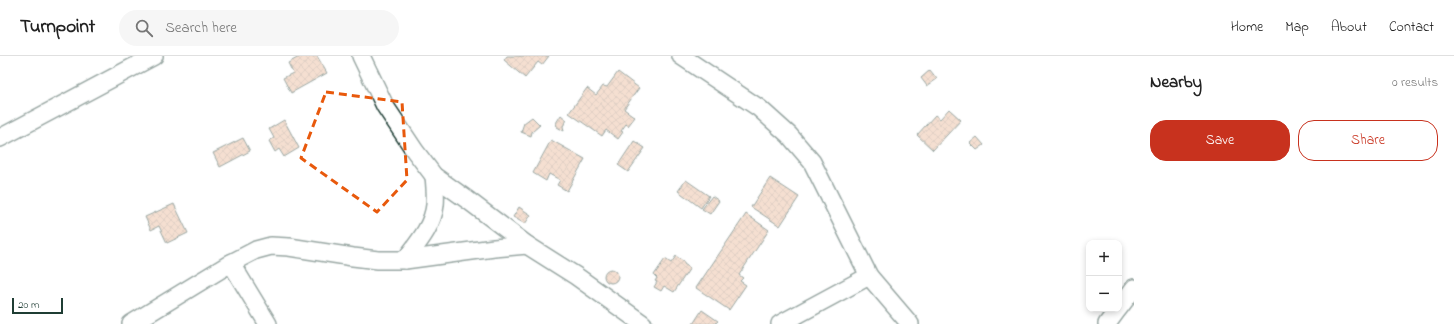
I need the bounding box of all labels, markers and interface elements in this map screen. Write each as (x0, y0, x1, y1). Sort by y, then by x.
search box (119, 10, 399, 46)
text: Turnpoint (20, 14, 95, 41)
icon: search (133, 17, 155, 39)
text: Search here (165, 17, 237, 39)
text: Home (1231, 17, 1263, 38)
text: Map (1285, 17, 1309, 38)
text: About (1331, 17, 1367, 38)
text: Contact (1389, 17, 1434, 38)
text: Nearby (1150, 70, 1202, 95)
text: 0 results (1392, 73, 1438, 92)
button: Save (1150, 120, 1290, 161)
button: Share (1298, 120, 1438, 161)
map controls (1086, 240, 1122, 312)
button: + (1086, 240, 1122, 276)
button: − (1086, 276, 1122, 312)
scale bar (12, 296, 63, 315)
text: 20 m (18, 297, 40, 313)

